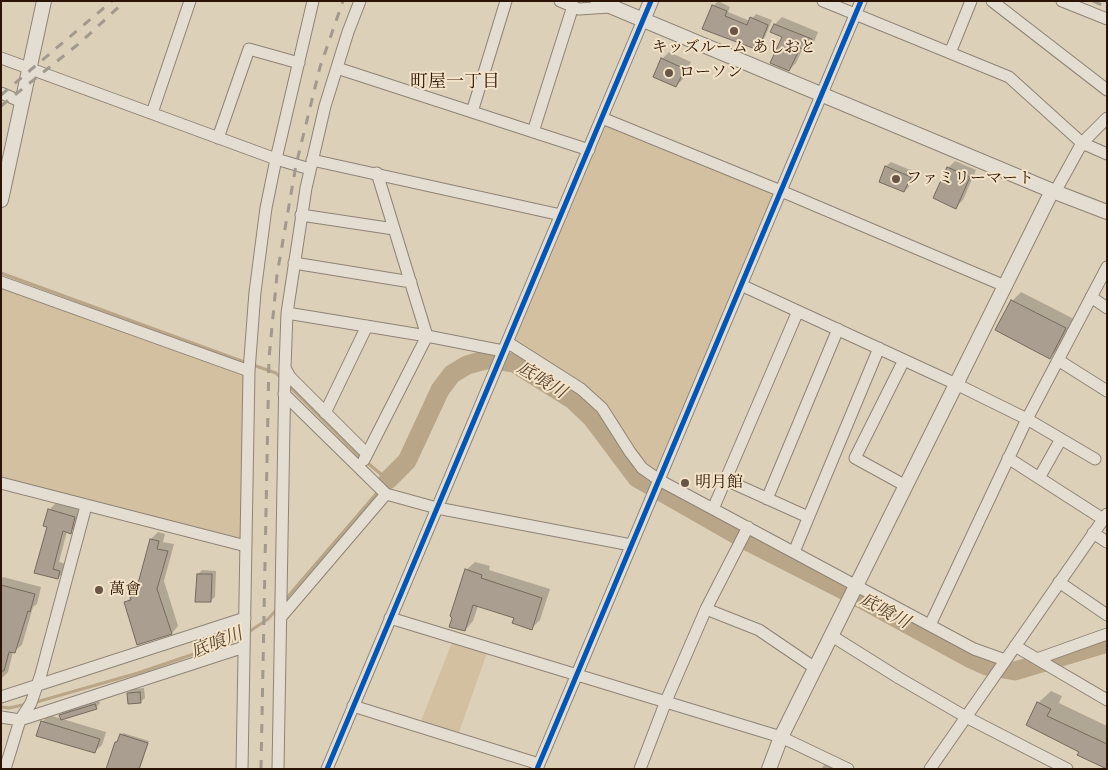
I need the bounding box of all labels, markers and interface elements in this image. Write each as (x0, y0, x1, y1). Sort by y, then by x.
marker: キッズルーム あしおと (728, 25, 740, 37)
place label: キッズルーム あしおと (652, 38, 816, 58)
place label: ローソン (679, 63, 743, 83)
marker: ローソン (663, 67, 675, 79)
district label: 町屋一丁目 (410, 72, 500, 94)
place label: ファミリーマート (906, 169, 1034, 189)
marker: ファミリーマート (890, 173, 902, 185)
water label: 底喰川 (512, 358, 570, 404)
place label: 明月館 (695, 473, 743, 493)
marker: 明月館 (679, 477, 691, 489)
place label: 萬會 (109, 580, 141, 600)
marker: 萬會 (93, 584, 105, 596)
water label: 底喰川 (855, 590, 913, 634)
water label: 底喰川 (188, 624, 246, 664)

